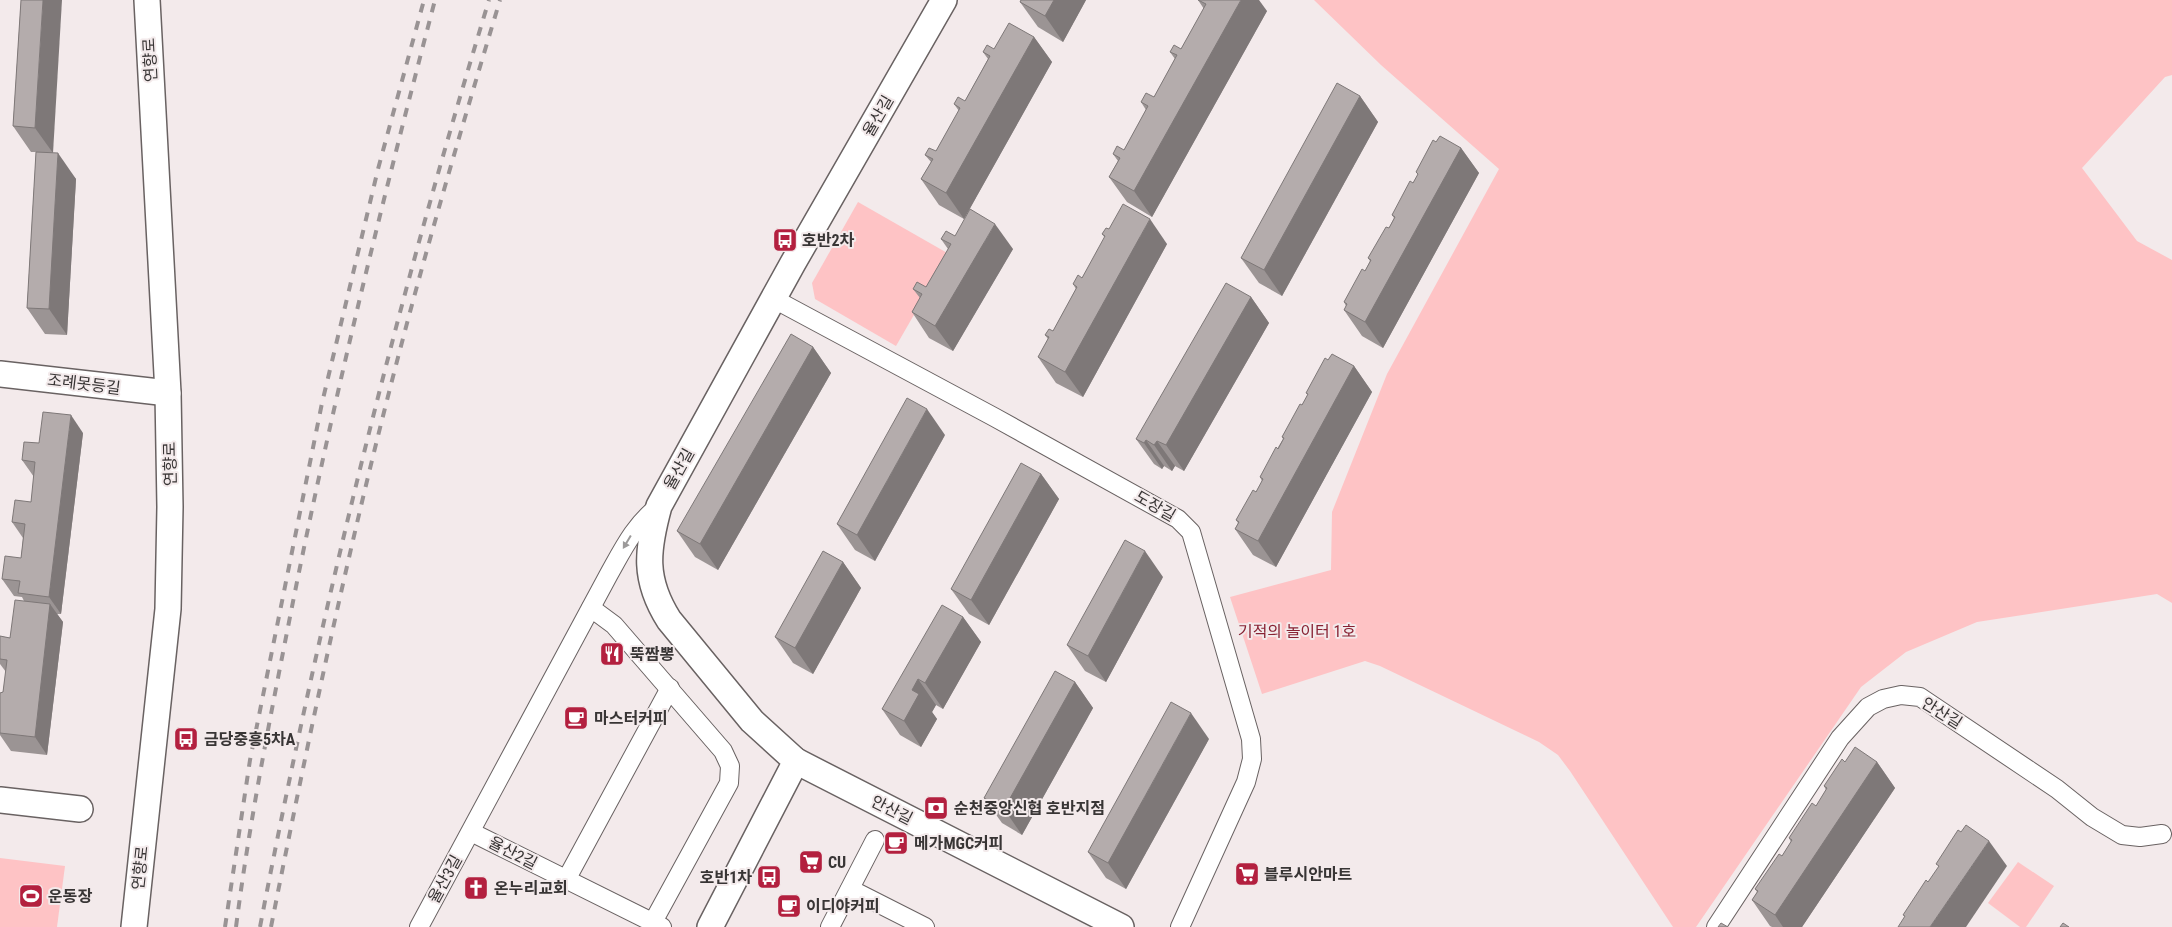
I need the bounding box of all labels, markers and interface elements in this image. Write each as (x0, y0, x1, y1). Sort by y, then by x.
street label: 연향로 (139, 37, 161, 83)
street label: 율산길 (859, 92, 897, 140)
bus stop icon: 호반2차 (772, 227, 798, 253)
place label: 호반2차 (802, 231, 855, 250)
street label: 조례못등길 (46, 370, 122, 398)
street label: 연향로 (160, 441, 180, 486)
street label: 율산길 (660, 445, 698, 493)
street label: 도장길 (1131, 487, 1179, 525)
one-way arrow (623, 536, 632, 549)
park label: 기적의 놀이터 1호 (1238, 622, 1356, 641)
restaurant icon: 뚝짬뽕 (599, 641, 625, 667)
place label: 뚝짬뽕 (630, 645, 674, 664)
street label: 안산길 (1918, 693, 1966, 733)
cafe icon: 마스터커피 (563, 705, 589, 731)
place label: 마스터커피 (594, 709, 668, 728)
bus stop icon: 금당중흥5차A (173, 726, 199, 752)
place label: 금당중흥5차A (204, 730, 296, 749)
street label: 안산길 (868, 792, 916, 828)
bank icon: 순천중앙신협 호반지점 (923, 795, 949, 821)
place label: 순천중앙신협 호반지점 (954, 799, 1105, 818)
cafe icon: 메가MGC커피 (883, 830, 909, 856)
street label: 율산2길 (485, 833, 541, 873)
place label: 메가MGC커피 (914, 834, 1004, 853)
street label: 연향로 (128, 845, 152, 891)
supermarket icon: CU (798, 849, 824, 875)
street label: 율산3길 (424, 852, 466, 906)
place label: CU (828, 853, 846, 872)
supermarket icon: 블루시안마트 (1234, 861, 1260, 887)
bus stop icon: 호반1차 (756, 864, 782, 890)
place label: 블루시안마트 (1264, 865, 1353, 884)
place label: 호반1차 (700, 868, 752, 887)
church icon: 온누리교회 (463, 875, 489, 901)
place label: 온누리교회 (494, 879, 568, 898)
sports icon: 운동장 (18, 883, 44, 909)
place label: 운동장 (48, 887, 92, 906)
cafe icon: 이디야커피 (776, 893, 802, 919)
place label: 이디야커피 (806, 897, 880, 916)

